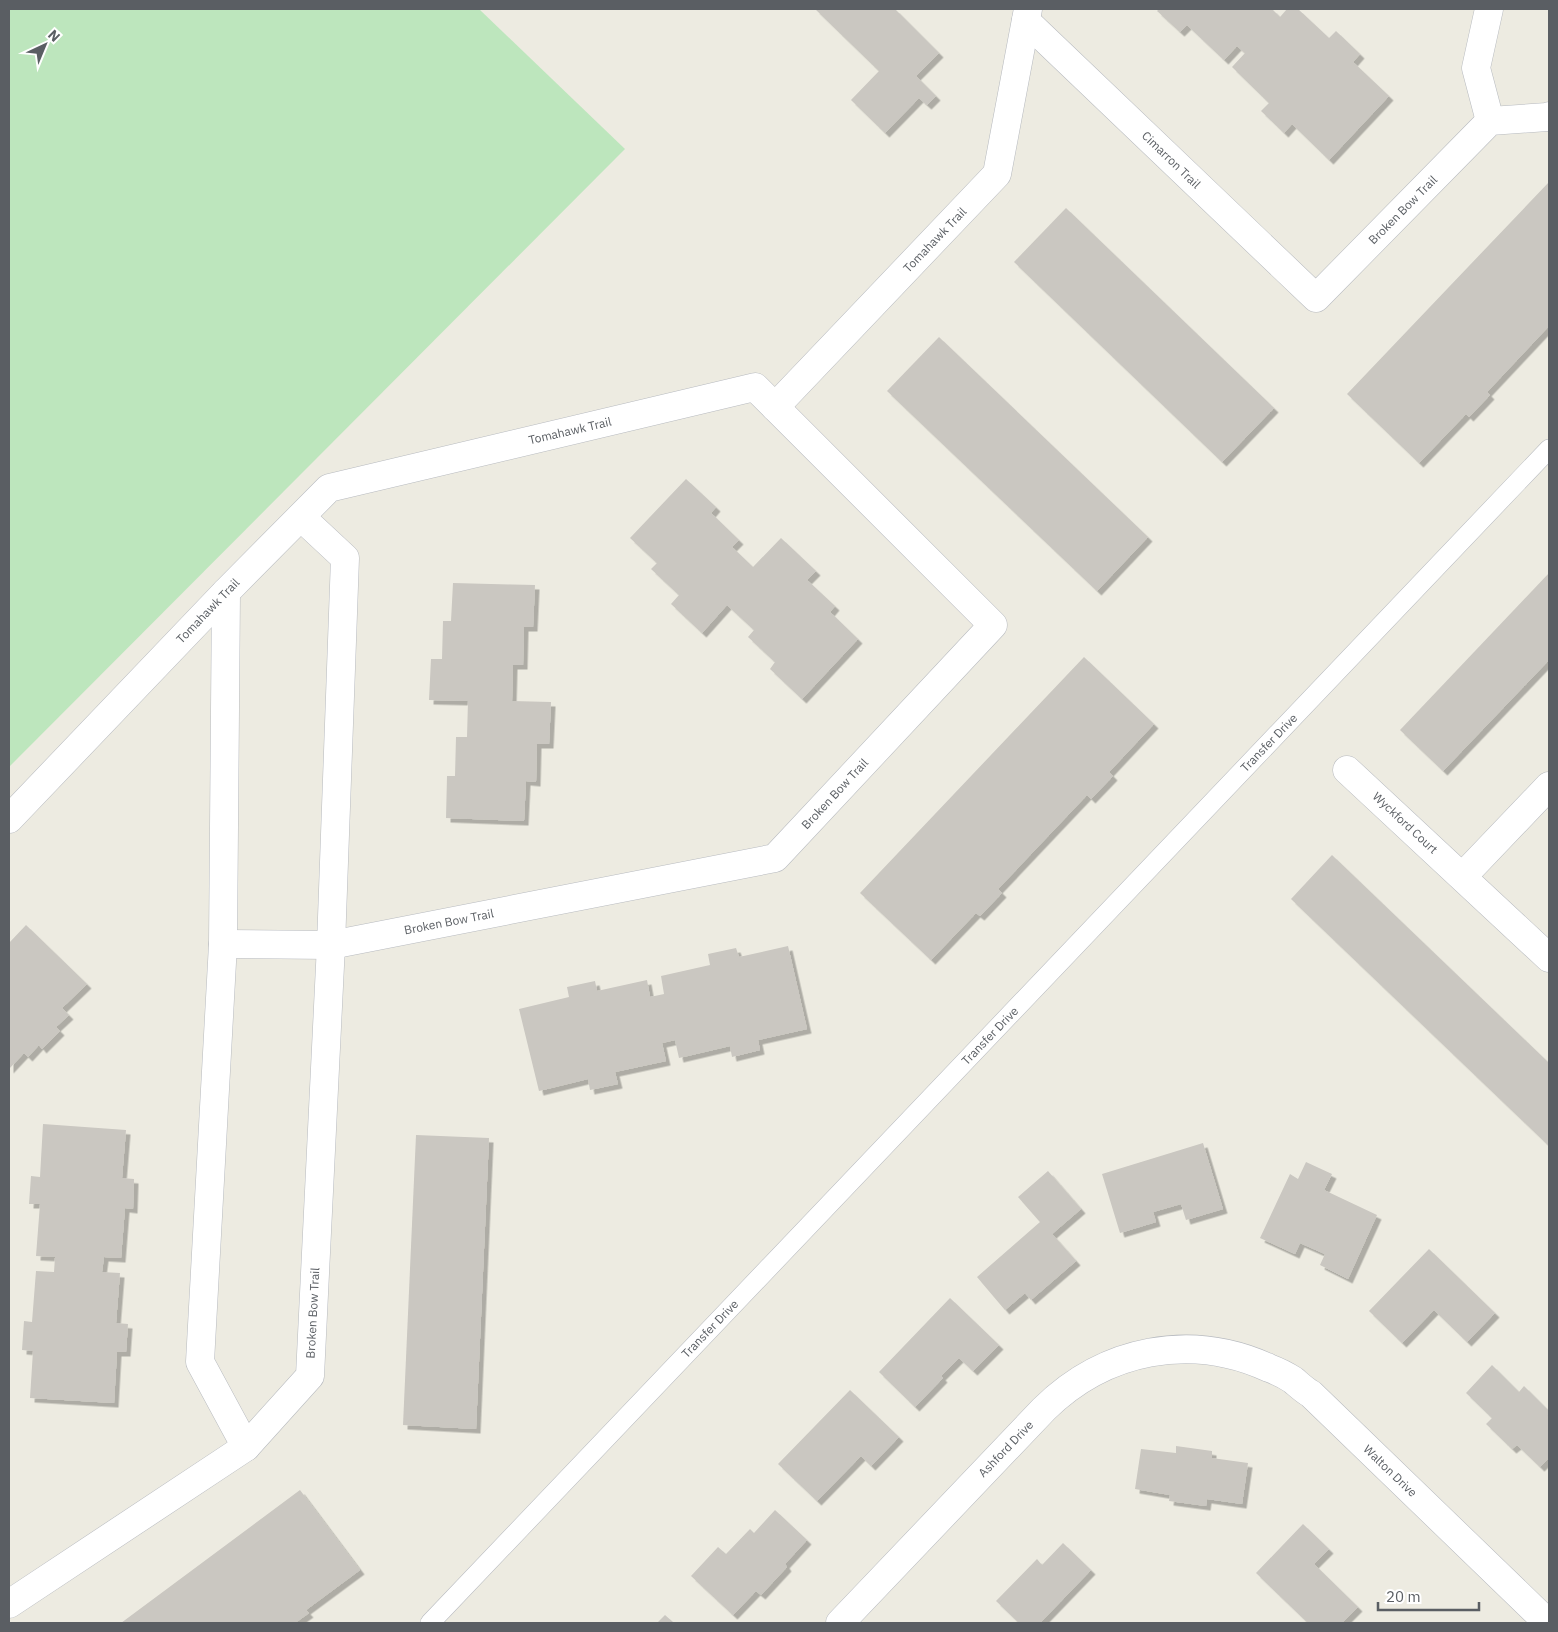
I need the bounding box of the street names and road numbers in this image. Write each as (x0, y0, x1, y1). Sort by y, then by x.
street label: Cimarron Trail (1139, 128, 1204, 191)
street label: Broken Bow Trail (1365, 172, 1440, 247)
street label: Tomahawk Trail (900, 204, 969, 275)
street label: Tomahawk Trail (527, 414, 613, 447)
street label: Tomahawk Trail (173, 575, 242, 646)
street label: Transfer Drive (1237, 710, 1300, 775)
street label: Broken Bow Trail (798, 755, 871, 832)
street label: Wyckford Court (1370, 789, 1441, 857)
street label: Broken Bow Trail (403, 905, 495, 938)
street label: Transfer Drive (958, 1003, 1021, 1068)
street label: Broken Bow Trail (303, 1267, 322, 1359)
street label: Transfer Drive (678, 1296, 741, 1361)
street label: Ashford Drive (975, 1417, 1037, 1480)
street label: Walton Drive (1360, 1441, 1421, 1500)

